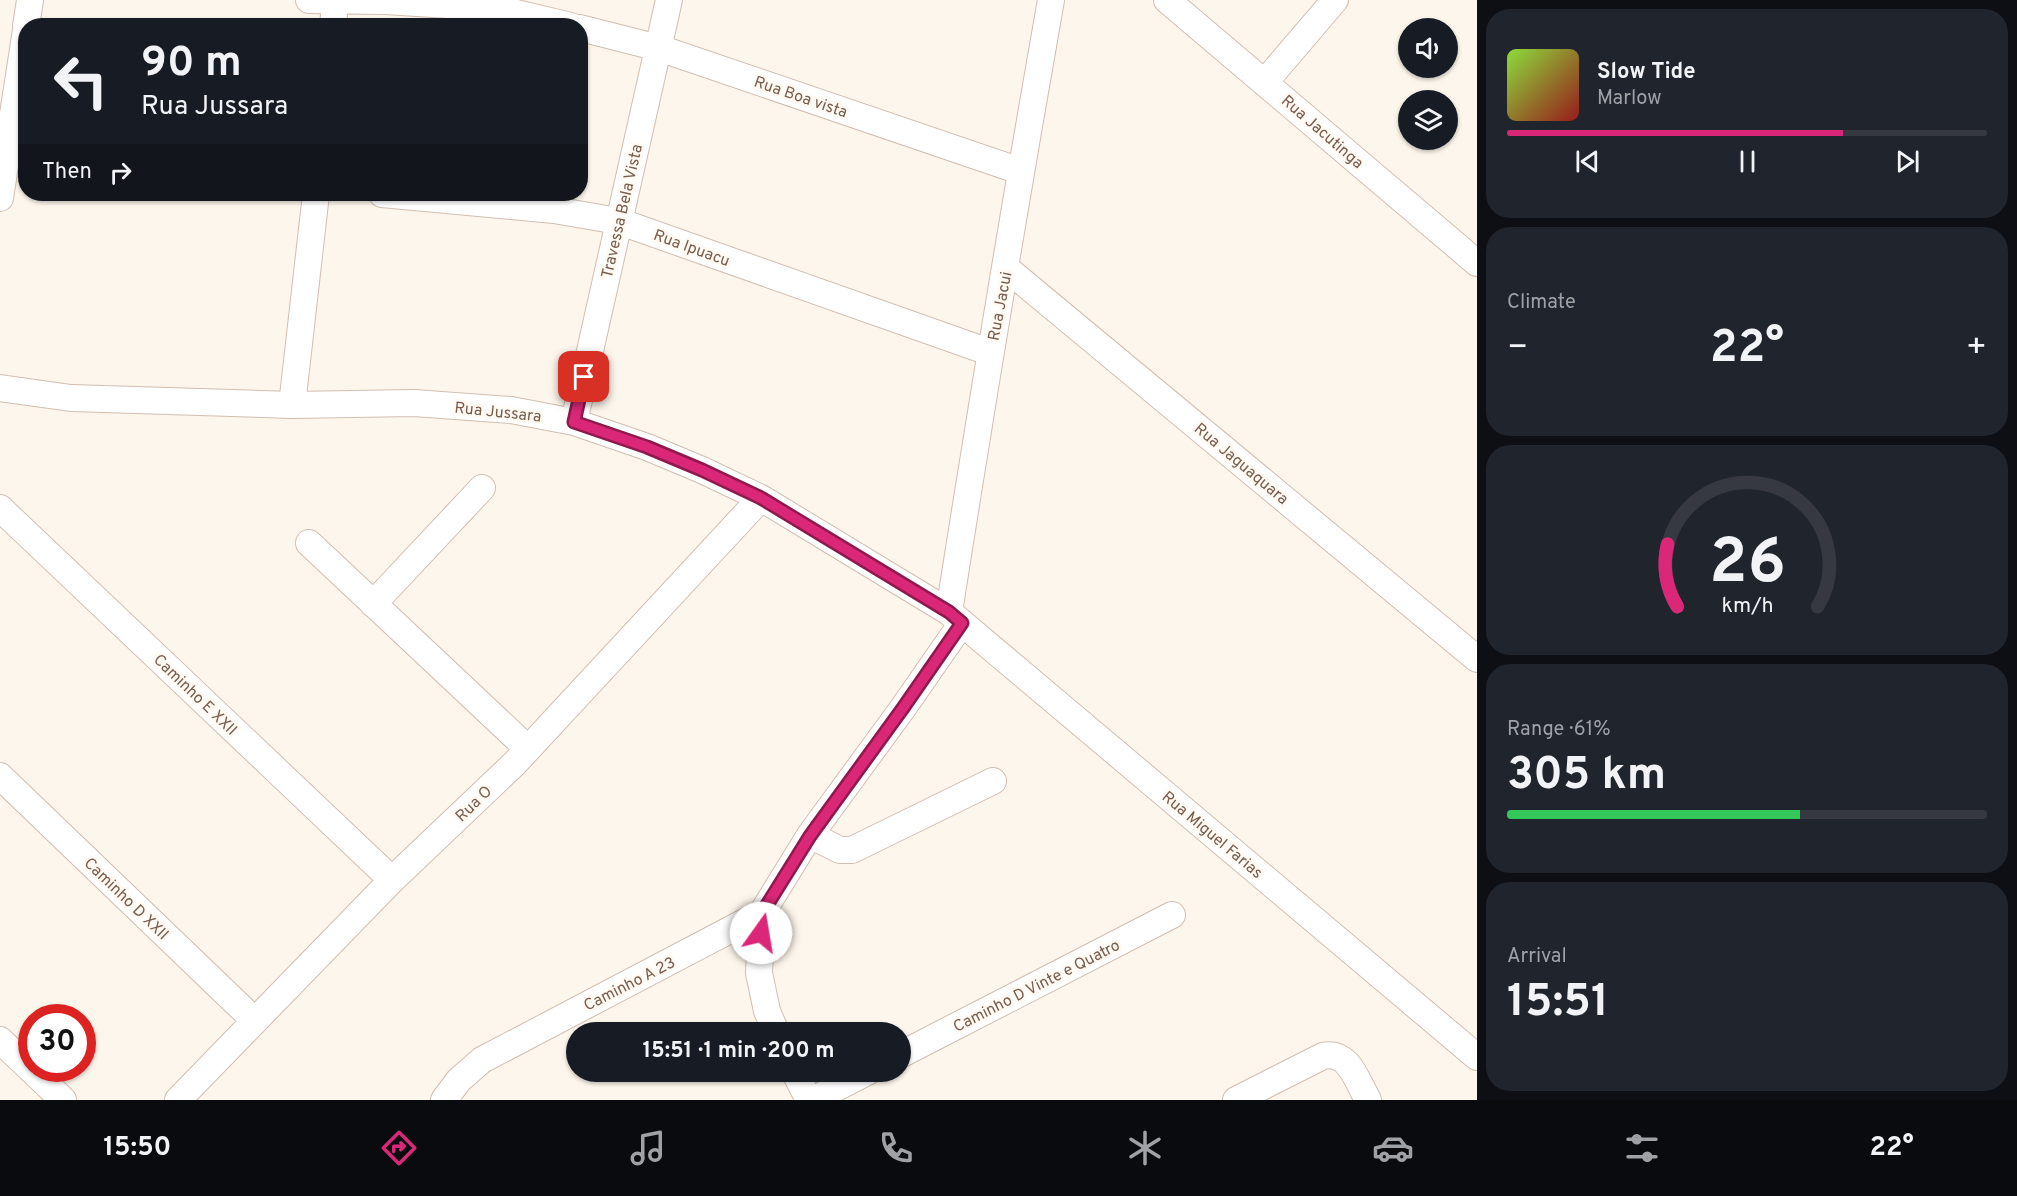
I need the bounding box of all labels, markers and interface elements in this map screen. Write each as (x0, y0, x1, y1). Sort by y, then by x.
map controls (1398, 18, 1458, 150)
button: sound (1398, 18, 1458, 78)
text: 90 m (141, 38, 242, 91)
icon: left (42, 42, 120, 120)
text: Slow Tide (1597, 59, 1696, 86)
street label: Rua Boa vista (751, 73, 850, 123)
text: Marlow (1597, 86, 1661, 112)
text: Rua Jussara (141, 90, 288, 124)
button: layers (1398, 90, 1458, 150)
street label: Rua Jacutinga (1276, 91, 1367, 174)
street label: Travessa Bela Vista (598, 142, 648, 280)
icon: previous (1571, 145, 1604, 178)
icon: pause (1731, 145, 1764, 178)
icon: next (1891, 145, 1924, 178)
icon: right (104, 156, 137, 189)
text: Then (42, 159, 92, 186)
street label: Rua Ipuacu (650, 226, 732, 272)
street label: Rua Jacui (984, 270, 1017, 343)
text: Climate (1507, 290, 1576, 316)
text: 22° (1710, 321, 1784, 378)
text: − (1507, 328, 1528, 370)
text: + (1966, 328, 1987, 370)
pin (558, 351, 609, 402)
icon: arrive (567, 360, 600, 393)
street label: Rua Jussara (453, 398, 542, 427)
street label: Rua Jaguaquara (1189, 419, 1292, 510)
text: 26 (1709, 526, 1785, 605)
text: km/h (1721, 593, 1773, 620)
street label: Caminho E XXII (148, 650, 241, 740)
text: Range · 61% (1507, 717, 1611, 743)
text: 305 km (1507, 748, 1666, 805)
street label: Rua O (452, 782, 497, 827)
street label: Rua Miguel Farias (1157, 788, 1266, 884)
street label: Caminho D XXII (79, 854, 172, 945)
position arrow (729, 901, 793, 965)
street label: Caminho D Vinte e Quatro (950, 936, 1124, 1038)
text: Arrival (1507, 944, 1567, 970)
street label: Caminho A 23 (581, 953, 679, 1016)
text: 15:51 (1507, 975, 1609, 1032)
speed limit sign: 30 (18, 1004, 96, 1082)
text: 15:51 · 1 min · 200 m (643, 1038, 834, 1065)
icon: directions (378, 1127, 420, 1169)
icon: music (627, 1127, 669, 1169)
icon: phone (875, 1127, 917, 1169)
icon: climate (1124, 1127, 1166, 1169)
icon: car (1372, 1127, 1414, 1169)
icon: filters (1621, 1127, 1663, 1169)
text: 15:50 (103, 1131, 171, 1165)
text: 22° (1869, 1131, 1914, 1165)

